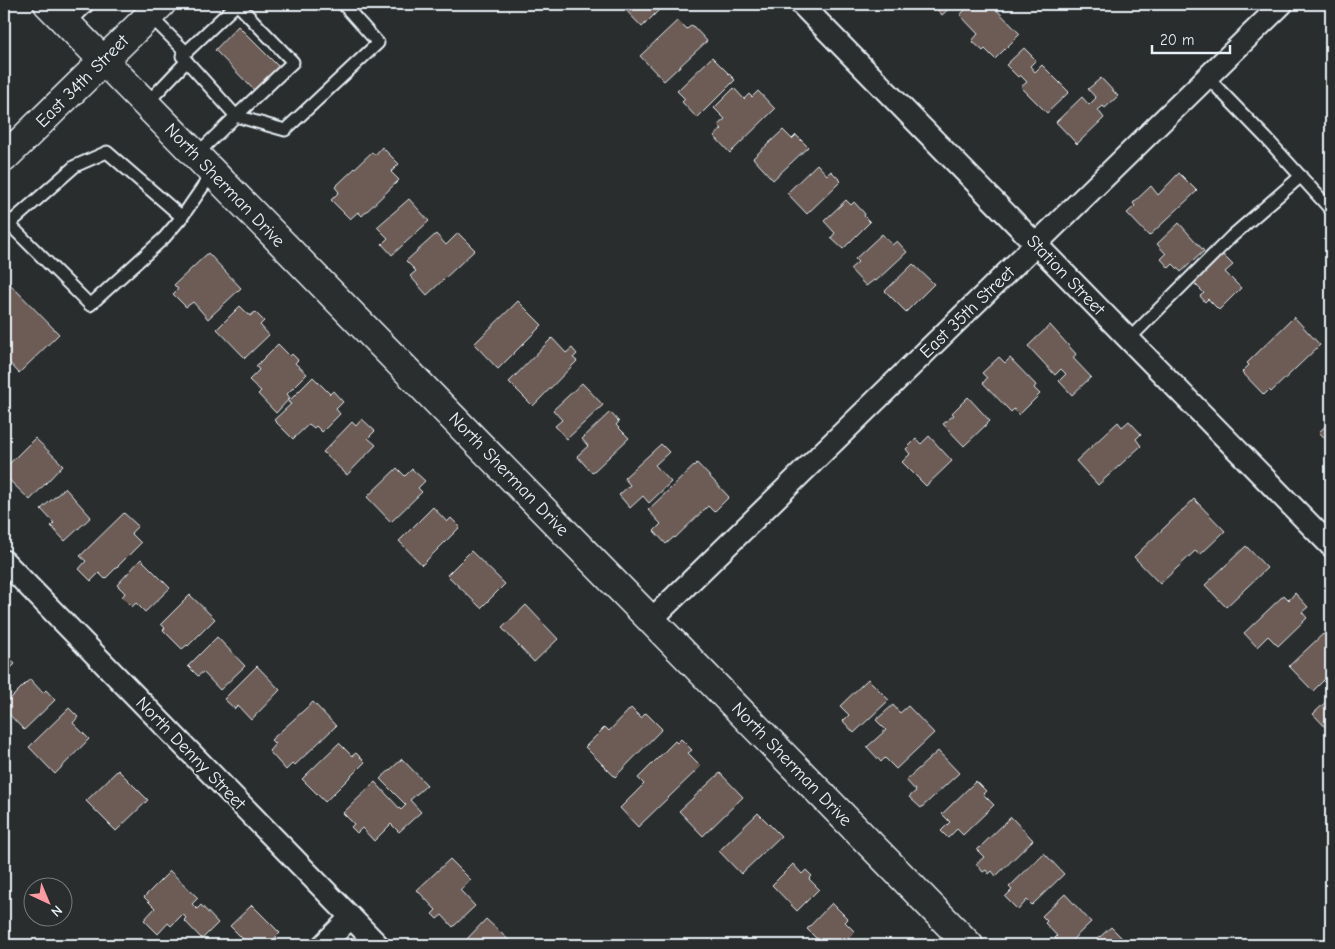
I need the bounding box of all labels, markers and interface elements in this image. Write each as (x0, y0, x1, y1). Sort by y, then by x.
scale bar (1152, 22, 1230, 54)
street label: East 34th Street (32, 30, 134, 132)
text: 20 m (1160, 31, 1194, 49)
street label: North Sherman Drive (160, 119, 289, 252)
street label: Station Street (1022, 231, 1110, 321)
street label: East 35th Street (916, 261, 1020, 363)
street label: North Sherman Drive (444, 408, 573, 541)
street label: North Denny Street (131, 693, 250, 815)
street label: North Sherman Drive (727, 698, 856, 831)
north arrow (22, 876, 72, 926)
text: N (47, 902, 66, 920)

